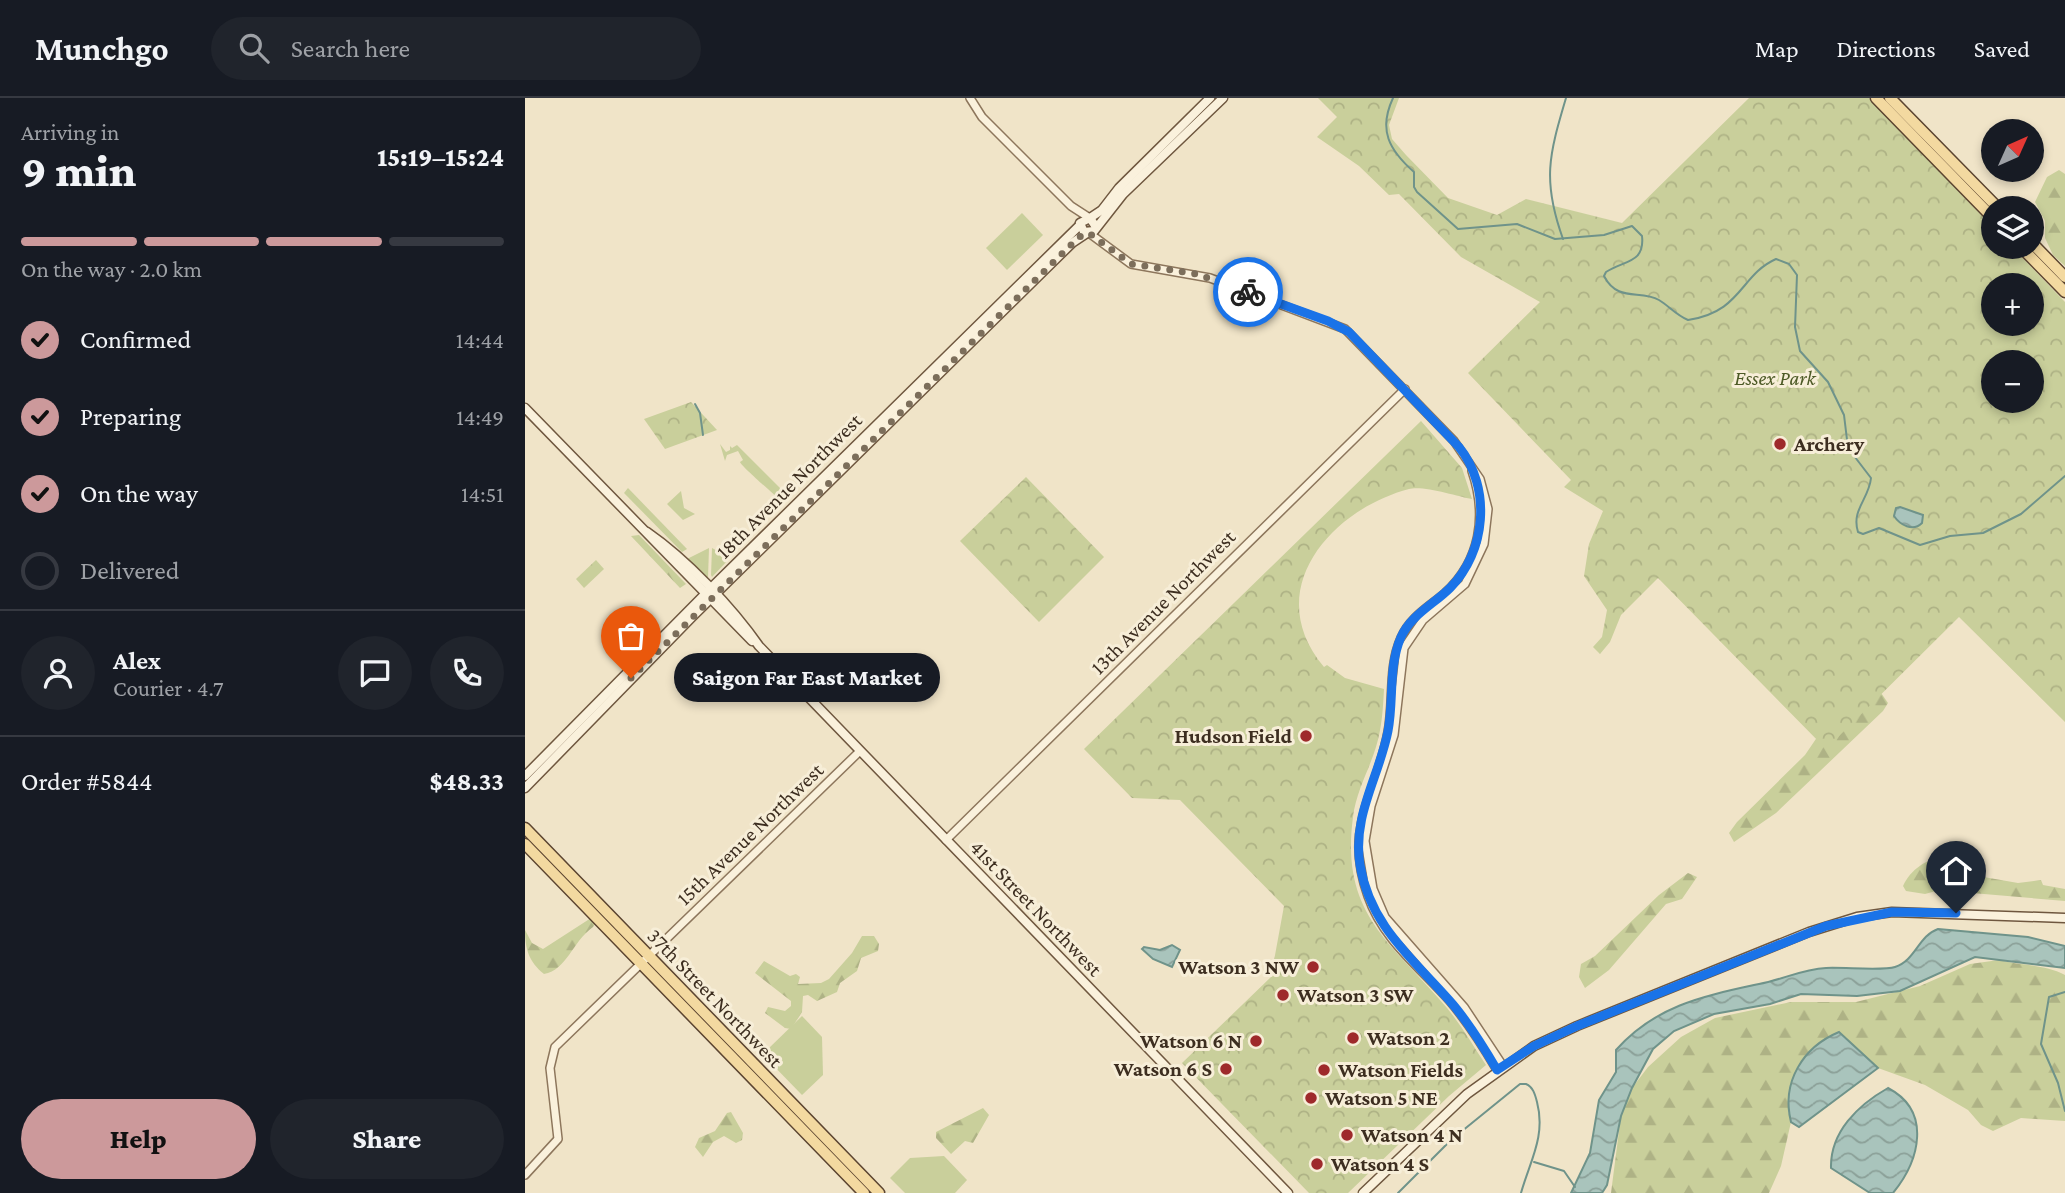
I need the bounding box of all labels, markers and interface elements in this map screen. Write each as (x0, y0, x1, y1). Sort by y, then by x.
search box (211, 17, 701, 80)
icon: search (235, 29, 273, 67)
text: Munchgo (35, 30, 169, 67)
text: Search here (291, 34, 410, 63)
text: Map (1755, 35, 1799, 62)
text: Directions (1837, 35, 1936, 62)
text: Saved (1974, 35, 2030, 62)
text: Arriving in (21, 119, 119, 145)
north arrow (1981, 119, 2044, 182)
map controls (1981, 119, 2044, 413)
text: 15:19–15:24 (377, 143, 504, 172)
text: 9 min (21, 145, 136, 196)
button: layers (1981, 196, 2044, 259)
text: On the way · 2.0 km (21, 256, 202, 282)
courier (1213, 257, 1283, 327)
icon: bike (1229, 273, 1267, 311)
button: + (1981, 273, 2044, 336)
icon: check (21, 321, 59, 359)
text: Confirmed (80, 325, 191, 354)
text: 14:44 (456, 327, 504, 353)
button: − (1981, 350, 2044, 413)
park label: Essex Park (1734, 366, 1817, 390)
icon: check (21, 398, 59, 436)
text: Preparing (80, 402, 181, 431)
text: 14:49 (456, 404, 504, 430)
street label: 18th Avenue Northwest (711, 408, 867, 564)
place label: Archery (1793, 432, 1865, 456)
marker: Archery (1772, 436, 1788, 452)
icon: check (21, 475, 59, 513)
text: On the way (80, 479, 198, 508)
text: 14:51 (461, 481, 504, 507)
street label: 13th Avenue Northwest (1086, 524, 1241, 679)
text: Delivered (80, 556, 179, 585)
pin (601, 606, 661, 678)
icon: bag (612, 617, 650, 655)
button: person (21, 636, 95, 710)
button: chat (338, 636, 412, 710)
button: phone (430, 636, 504, 710)
text: Alex (113, 646, 161, 675)
callout: Saigon Far East Market (673, 654, 939, 702)
text: Saigon Far East Market (692, 664, 922, 690)
text: Courier · 4.7 (113, 675, 224, 701)
place label: Hudson Field (1174, 724, 1293, 748)
marker: Hudson Field (1298, 728, 1314, 744)
street label: 15th Avenue Northwest (672, 757, 829, 910)
text: Order #5844 (21, 767, 153, 796)
text: $48.33 (429, 767, 504, 796)
street label: 41st Street Northwest (965, 835, 1108, 982)
pin (1926, 841, 1986, 913)
icon: home (1937, 852, 1975, 890)
street label: 37th Street Northwest (642, 923, 788, 1073)
place label: Watson 3 NW (1177, 955, 1300, 979)
marker: Watson 3 NW (1305, 959, 1321, 975)
place label: Watson 3 SW (1296, 983, 1415, 1007)
marker: Watson 3 SW (1275, 987, 1291, 1003)
place label: Watson 2 (1366, 1026, 1450, 1050)
place label: Watson 6 N (1139, 1029, 1242, 1053)
marker: Watson 2 (1345, 1030, 1361, 1046)
marker: Watson 6 N (1248, 1033, 1264, 1049)
place label: Watson 6 S (1113, 1057, 1212, 1081)
place label: Watson Fields (1337, 1058, 1463, 1082)
marker: Watson 6 S (1218, 1061, 1234, 1077)
marker: Watson Fields (1316, 1062, 1332, 1078)
place label: Watson 5 NE (1324, 1086, 1438, 1110)
marker: Watson 5 NE (1303, 1090, 1319, 1106)
button: Help (21, 1099, 256, 1179)
button: Share (270, 1099, 504, 1179)
place label: Watson 4 N (1360, 1123, 1463, 1147)
marker: Watson 4 N (1339, 1127, 1355, 1143)
place label: Watson 4 S (1330, 1152, 1429, 1176)
marker: Watson 4 S (1309, 1156, 1325, 1172)

